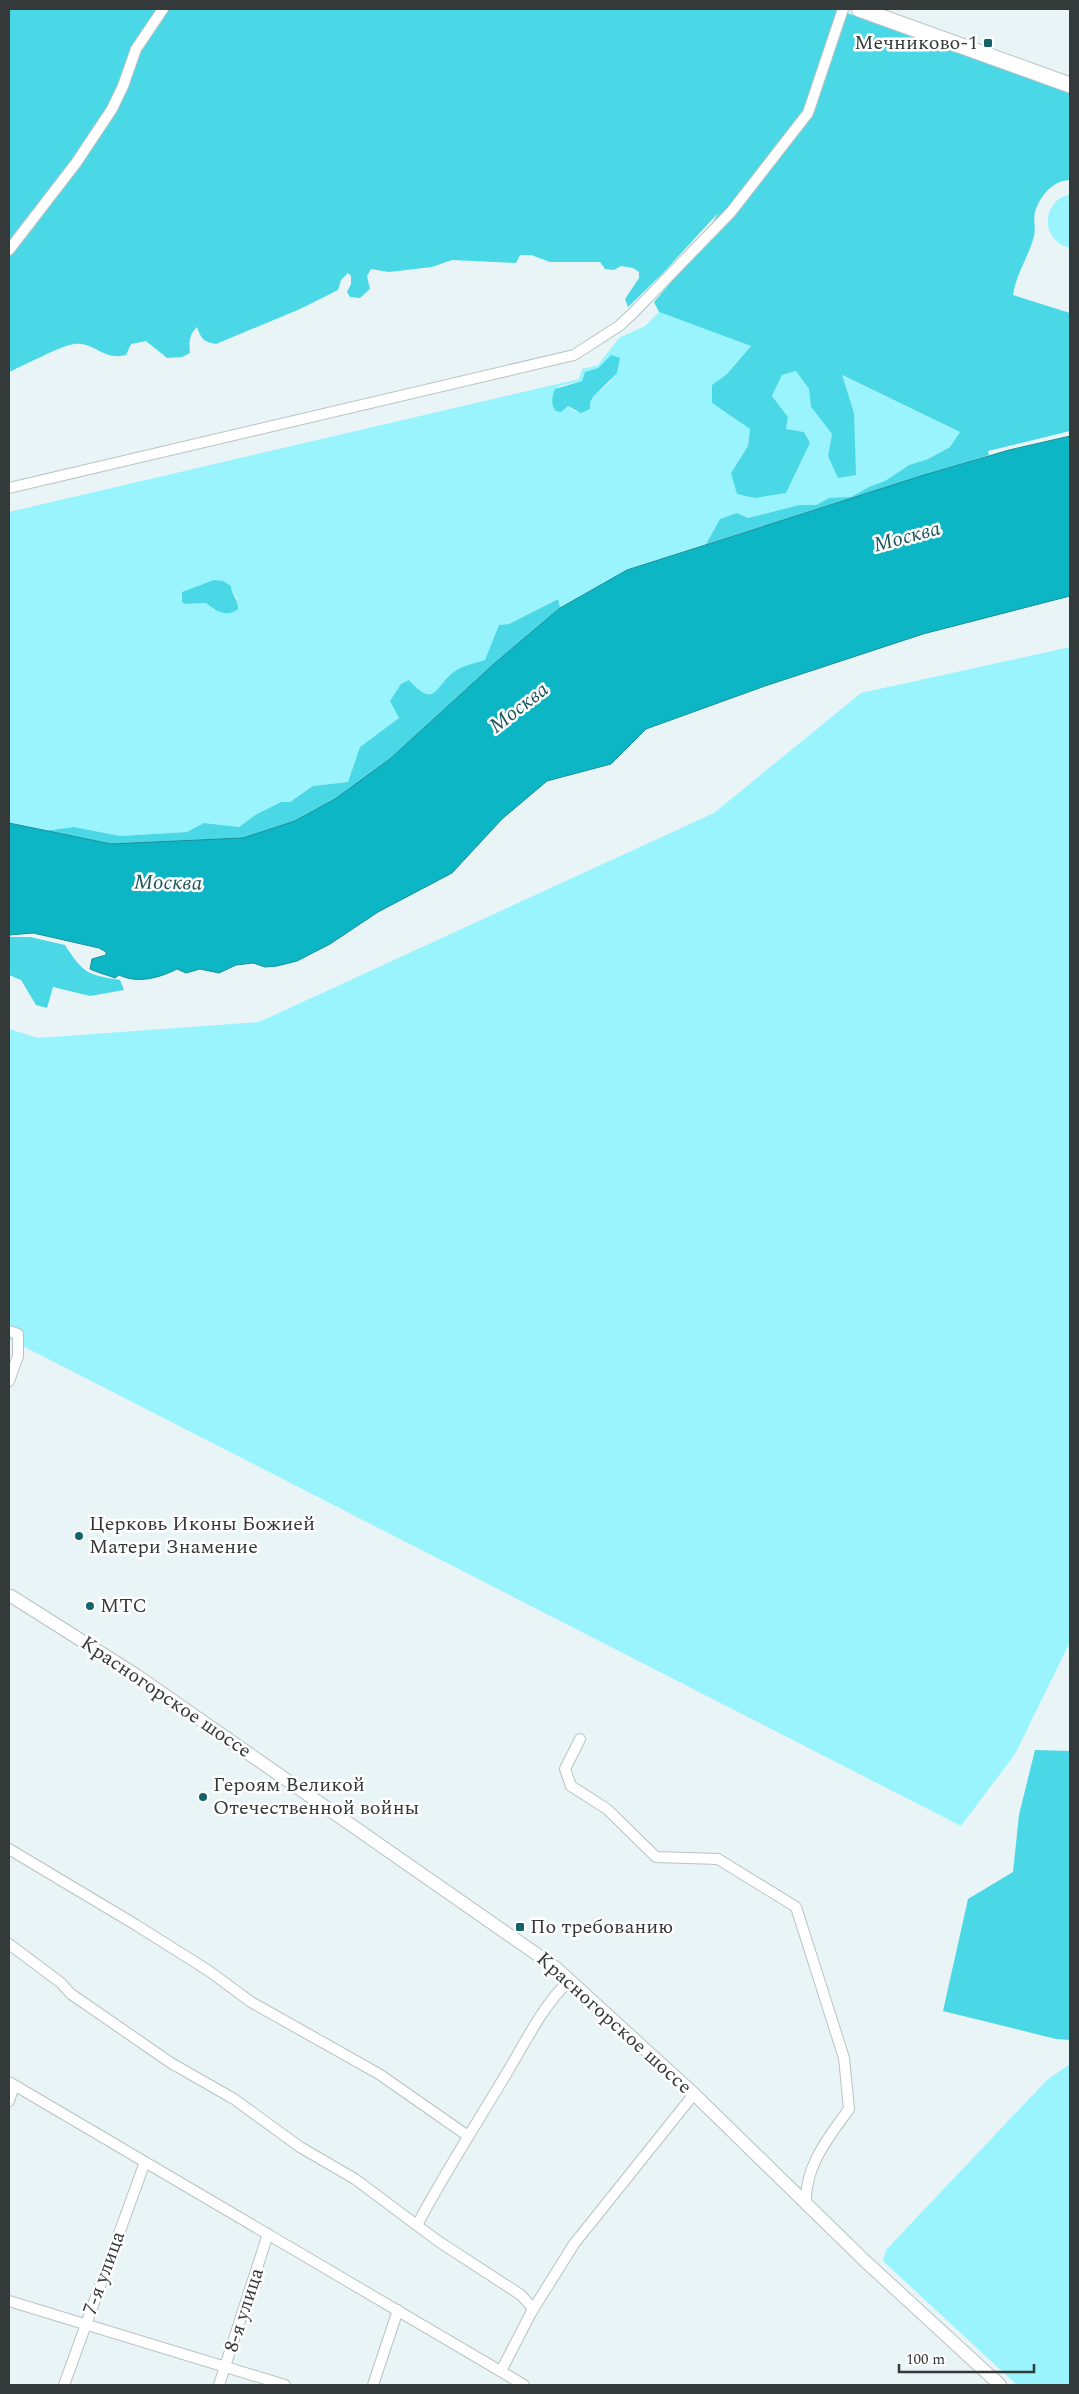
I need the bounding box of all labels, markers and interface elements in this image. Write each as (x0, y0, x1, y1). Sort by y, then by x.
place label: Мечниково-1 (854, 28, 978, 58)
marker: Мечниково-1 (982, 37, 994, 49)
water label: Москва (870, 513, 944, 561)
water label: Москва (482, 674, 556, 742)
water label: Москва (134, 866, 203, 900)
place label: Церковь Иконы Божией Матери Знамение (89, 1509, 315, 1562)
marker: Церковь Иконы Божией Матери Знамение (73, 1530, 85, 1542)
place label: МТС (100, 1591, 147, 1621)
marker: МТС (84, 1600, 96, 1612)
street label: Красногорское шоссе (74, 1628, 258, 1766)
place label: Героям Великой Отечественной войны (213, 1770, 419, 1823)
marker: Героям Великой Отечественной войны (197, 1791, 209, 1803)
place label: По требованию (530, 1912, 673, 1942)
marker: По требованию (514, 1921, 526, 1933)
street label: Красногорское шоссе (529, 1945, 699, 2101)
street label: 7-я улица (75, 2227, 133, 2319)
street label: 8-я улица (216, 2264, 272, 2356)
scale bar (899, 2342, 1034, 2374)
text: 100 m (906, 2348, 945, 2371)

